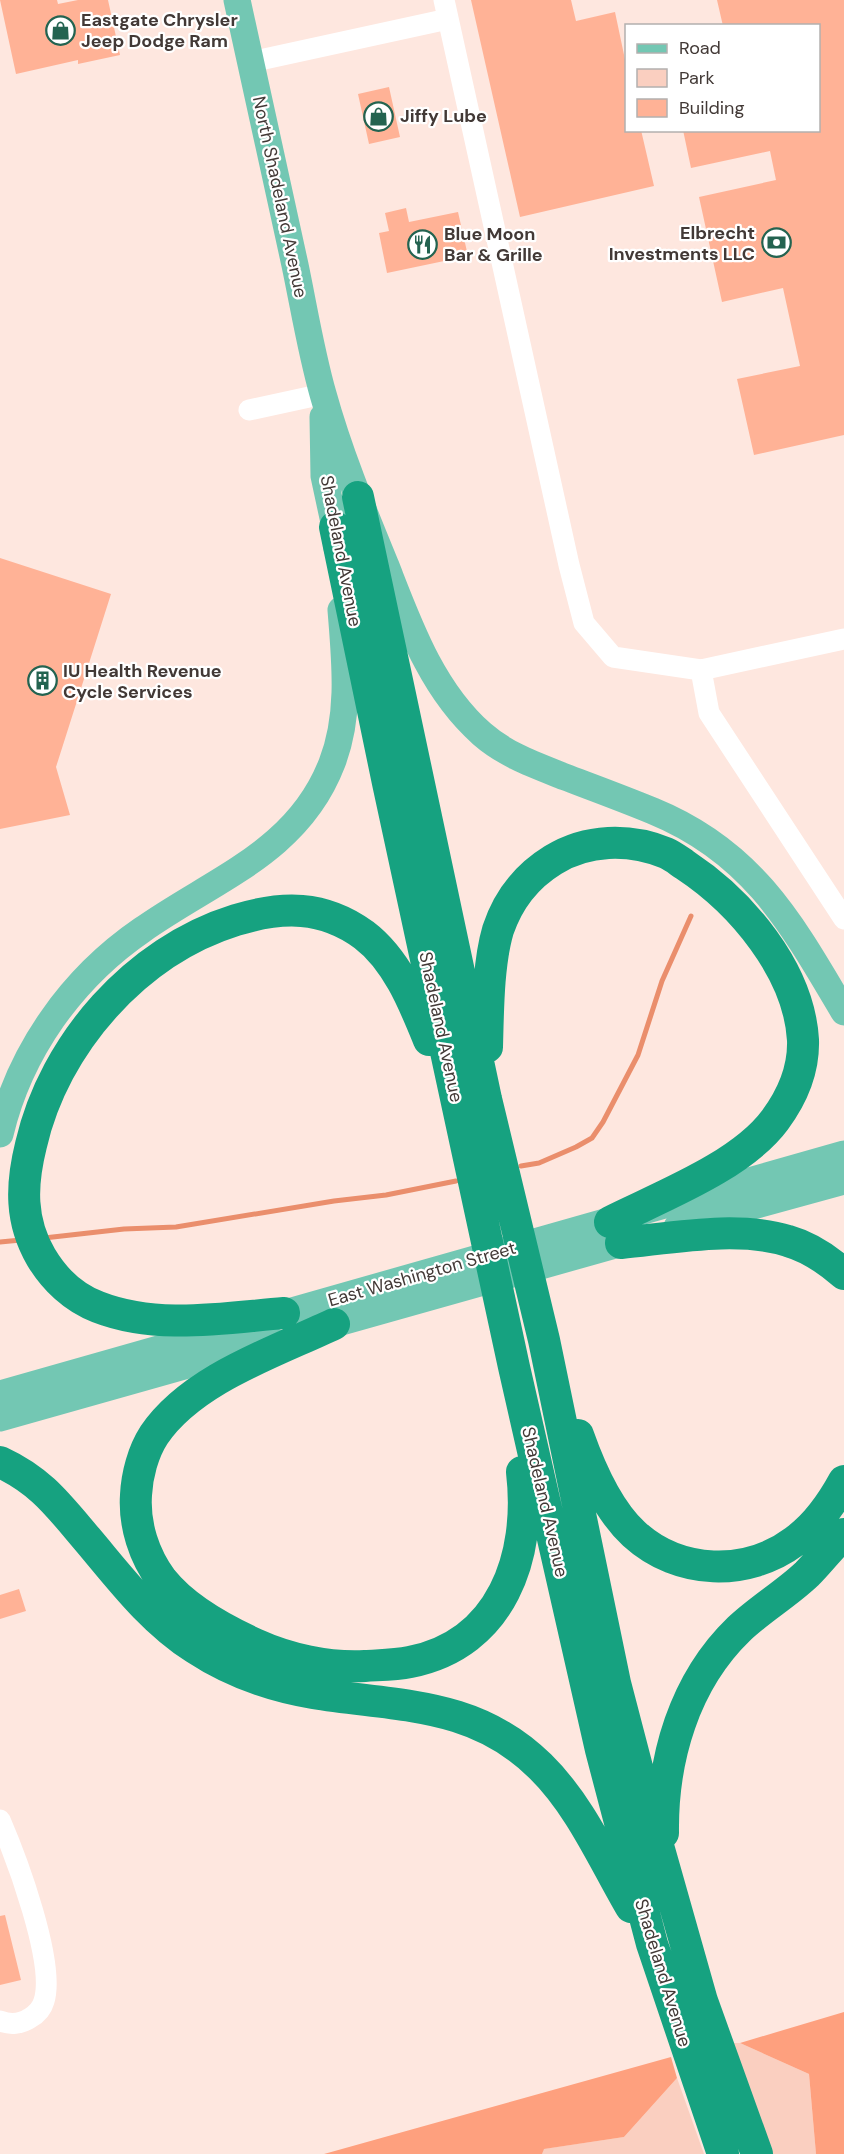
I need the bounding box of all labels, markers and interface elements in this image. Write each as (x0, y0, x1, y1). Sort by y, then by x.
place label: Eastgate Chrysler Jeep Dodge Ram (81, 8, 238, 53)
shop icon: Eastgate Chrysler Jeep Dodge Ram (44, 14, 76, 46)
legend (625, 24, 820, 132)
text: Road (679, 36, 721, 60)
text: Park (679, 66, 715, 90)
street label: North Shadeland Avenue (247, 94, 313, 300)
text: Building (679, 96, 744, 120)
shop icon: Jiffy Lube (363, 100, 395, 132)
place label: Jiffy Lube (400, 104, 487, 128)
place label: Elbrecht Investments LLC (609, 221, 755, 266)
place label: Blue Moon Bar & Grille (444, 222, 543, 267)
bank icon: Elbrecht Investments LLC (760, 227, 792, 259)
restaurant icon: Blue Moon Bar & Grille (407, 228, 439, 260)
street label: Shadeland Avenue (315, 473, 367, 629)
place label: IU Health Revenue Cycle Services (63, 659, 222, 704)
building icon: IU Health Revenue Cycle Services (26, 665, 58, 697)
street label: Shadeland Avenue (413, 949, 469, 1105)
street label: East Washington Street (325, 1236, 519, 1312)
street label: Shadeland Avenue (516, 1425, 574, 1579)
street label: Shadeland Avenue (629, 1896, 697, 2050)

